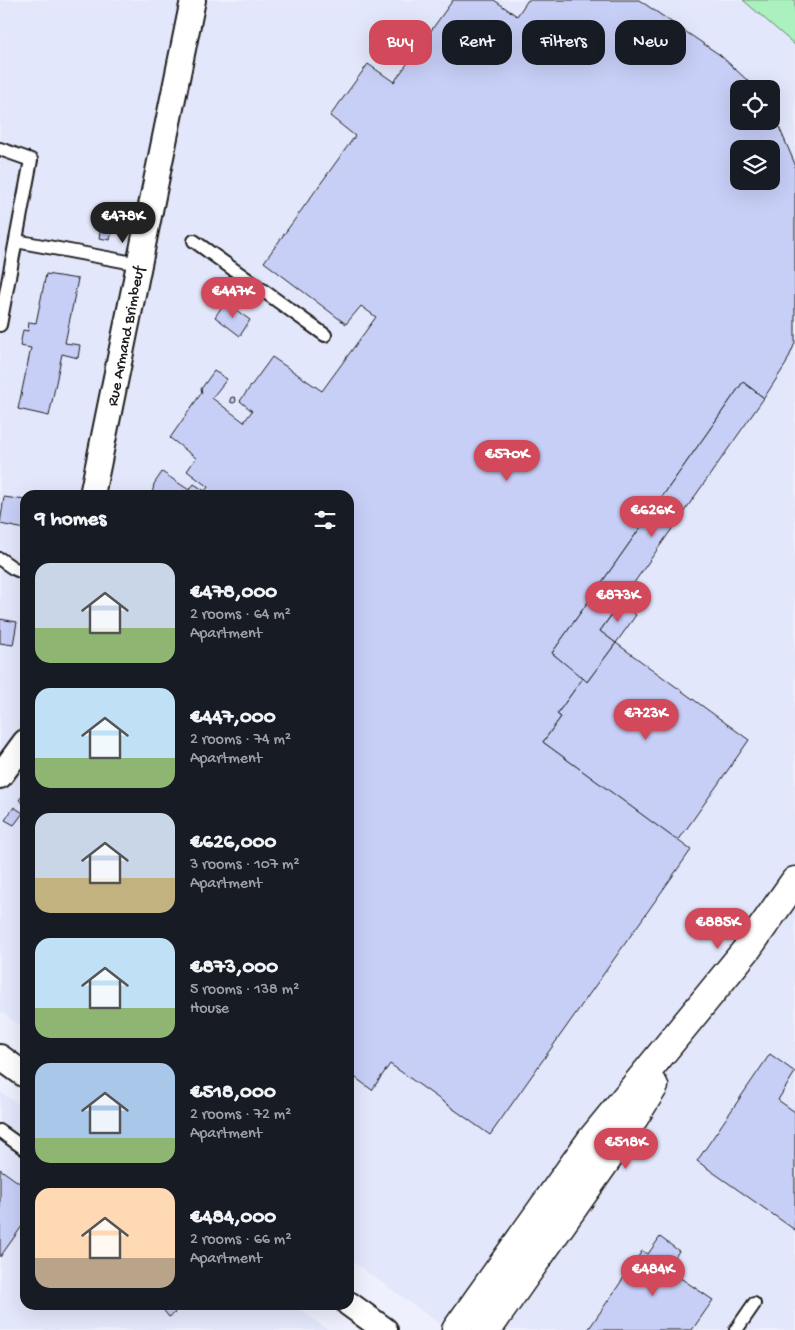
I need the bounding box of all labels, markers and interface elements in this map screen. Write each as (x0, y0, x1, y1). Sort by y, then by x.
chip: Buy (369, 20, 432, 65)
chip: Rent (442, 20, 512, 65)
chip: Filters (522, 20, 605, 65)
chip: New (615, 20, 686, 65)
map controls (730, 80, 780, 190)
button: locate (730, 80, 780, 130)
button: layers (730, 140, 780, 190)
pin: €478K (88, 202, 158, 244)
text: €478K (102, 208, 145, 227)
street label: Rue Armand Brimbeuf (105, 264, 151, 408)
pin: €447K (198, 276, 268, 319)
text: €447K (212, 283, 254, 302)
pin: €570K (472, 440, 542, 482)
text: €570K (485, 446, 529, 465)
pin: €626K (617, 496, 687, 538)
text: €626K (631, 502, 673, 521)
icon: filters (311, 506, 339, 534)
text: 9 homes (35, 508, 106, 533)
pin: €873K (583, 580, 653, 623)
text: €478,000 (190, 581, 277, 606)
icon: home (75, 583, 135, 643)
text: €873K (596, 587, 640, 606)
text: 2 rooms · 64 m² (190, 606, 291, 625)
text: Apartment (190, 625, 262, 644)
pin: €723K (611, 698, 681, 741)
text: €723K (625, 705, 667, 724)
text: €447,000 (190, 706, 276, 731)
icon: home (75, 708, 135, 768)
text: 2 rooms · 74 m² (190, 731, 291, 750)
text: Apartment (190, 750, 262, 769)
text: €626,000 (190, 831, 276, 856)
icon: home (75, 833, 135, 893)
text: 3 rooms · 107 m² (190, 856, 300, 875)
text: Apartment (190, 875, 262, 894)
pin: €885K (683, 908, 753, 950)
text: €885K (696, 914, 740, 933)
text: €873,000 (190, 956, 278, 981)
icon: home (75, 958, 135, 1018)
text: 5 rooms · 138 m² (190, 981, 299, 1000)
text: House (190, 1000, 229, 1019)
text: €518,000 (190, 1081, 276, 1106)
icon: home (75, 1083, 135, 1143)
text: 2 rooms · 72 m² (190, 1106, 291, 1125)
text: Apartment (190, 1125, 262, 1144)
pin: €518K (591, 1128, 661, 1170)
text: €518K (605, 1134, 647, 1153)
text: €484,000 (190, 1206, 276, 1231)
icon: home (75, 1208, 135, 1268)
text: 2 rooms · 66 m² (190, 1231, 291, 1250)
text: Apartment (190, 1250, 262, 1269)
pin: €484K (618, 1254, 688, 1297)
text: €484K (632, 1261, 674, 1280)

